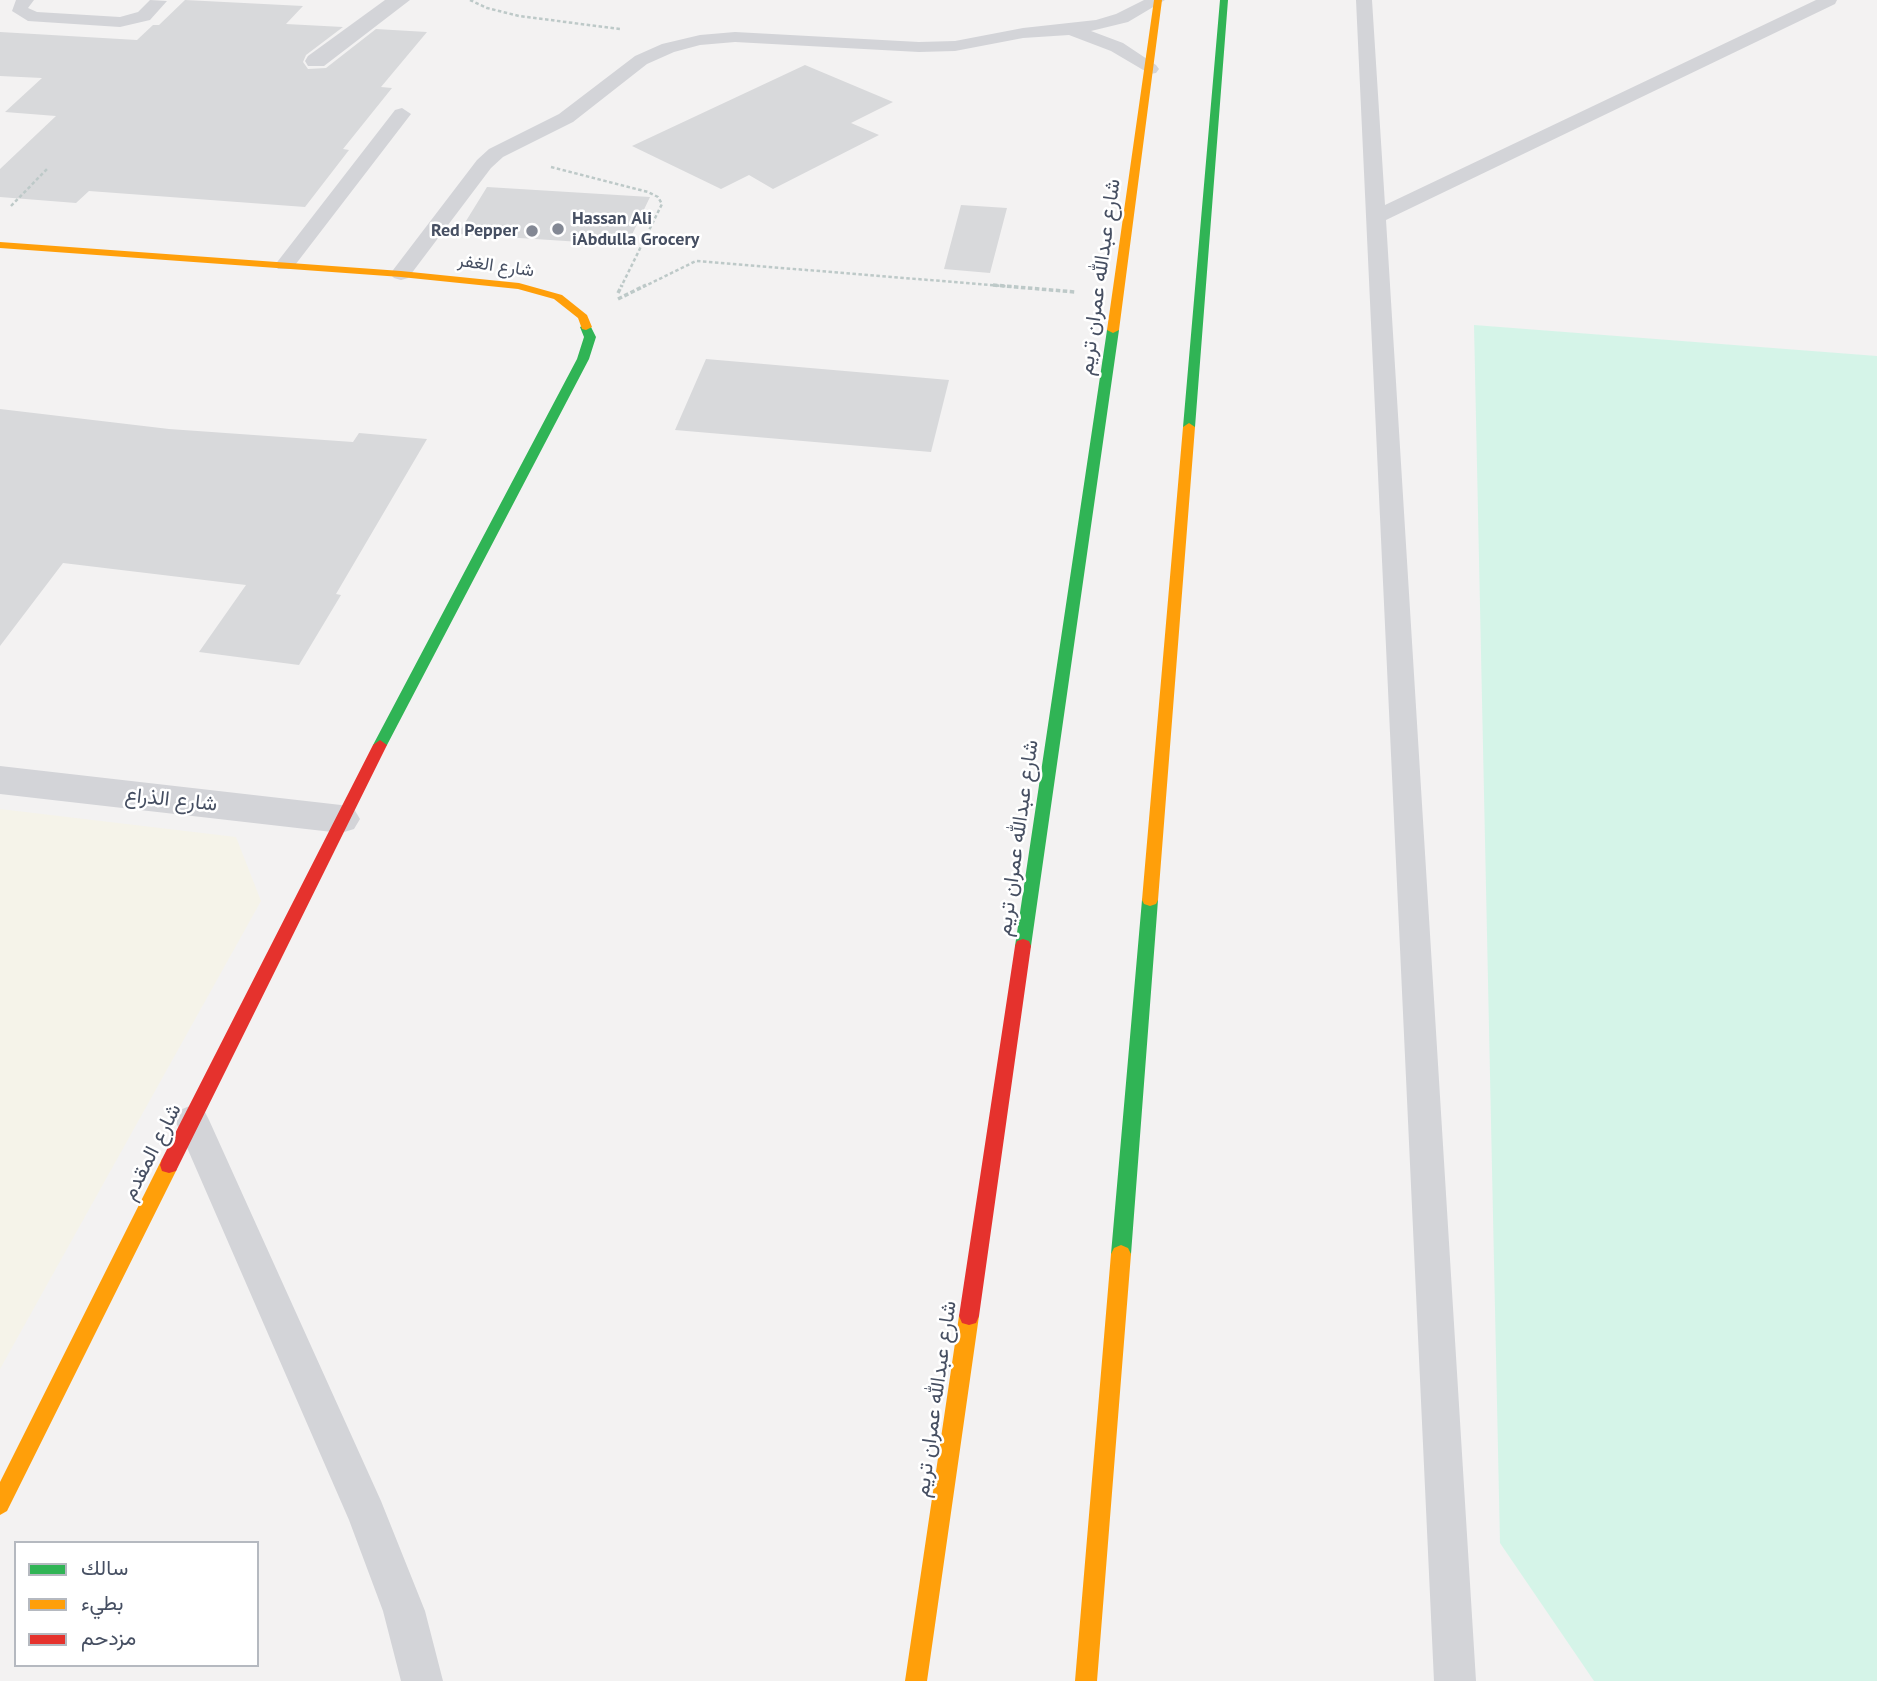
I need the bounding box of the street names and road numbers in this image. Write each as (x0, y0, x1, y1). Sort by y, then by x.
street label: شارع عبدالله عمران تريم (1074, 177, 1126, 377)
street label: شارع الغفر (457, 250, 535, 282)
street label: شارع عبدالله عمران تريم (992, 738, 1044, 938)
street label: شارع الذراع (124, 783, 218, 817)
street label: شارع المقدم (117, 1100, 187, 1204)
street label: شارع عبدالله عمران تريم (910, 1299, 962, 1499)

